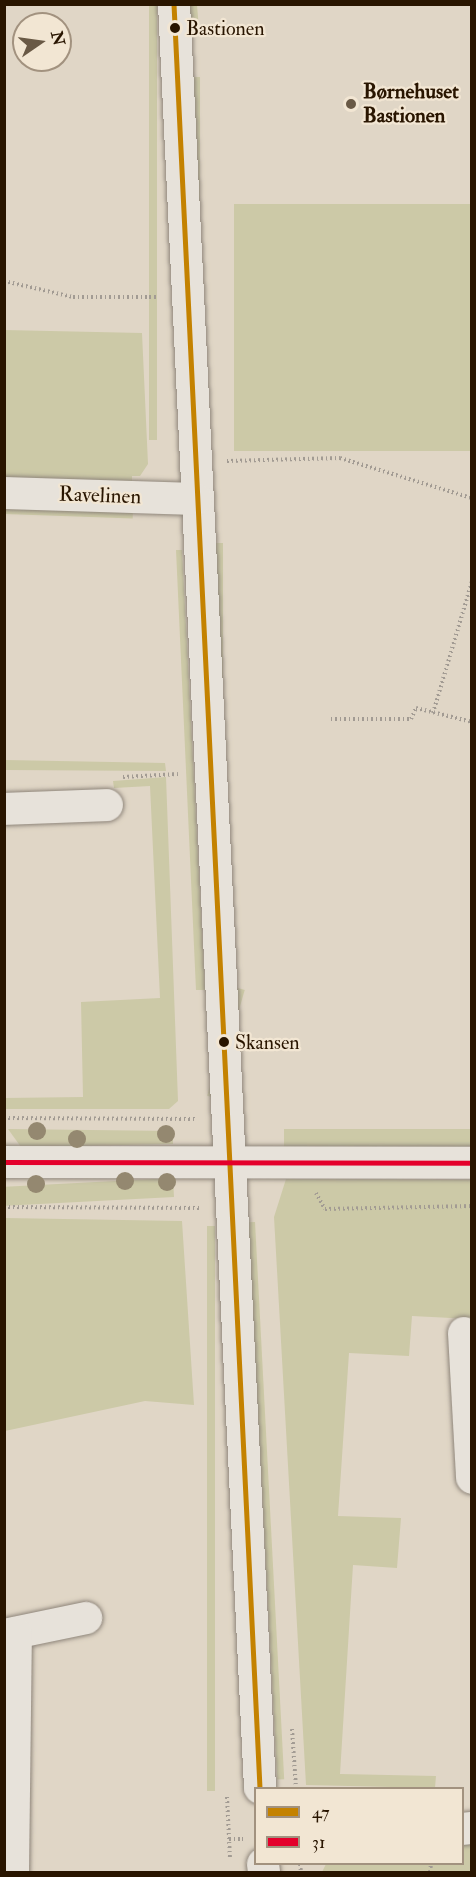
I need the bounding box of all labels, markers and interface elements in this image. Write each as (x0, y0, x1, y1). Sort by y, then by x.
north arrow (12, 12, 72, 72)
place label: Bastionen (186, 16, 264, 40)
marker: Bastionen (169, 22, 181, 34)
text: N (46, 29, 69, 48)
place label: Børnehuset Bastionen (363, 79, 459, 129)
marker: Børnehuset Bastionen (344, 97, 358, 111)
street label: Ravelinen (58, 482, 142, 510)
place label: Skansen (235, 1030, 300, 1054)
marker: Skansen (218, 1036, 230, 1048)
legend (254, 1787, 464, 1865)
text: 47 (312, 1801, 330, 1824)
text: 31 (312, 1831, 325, 1854)

